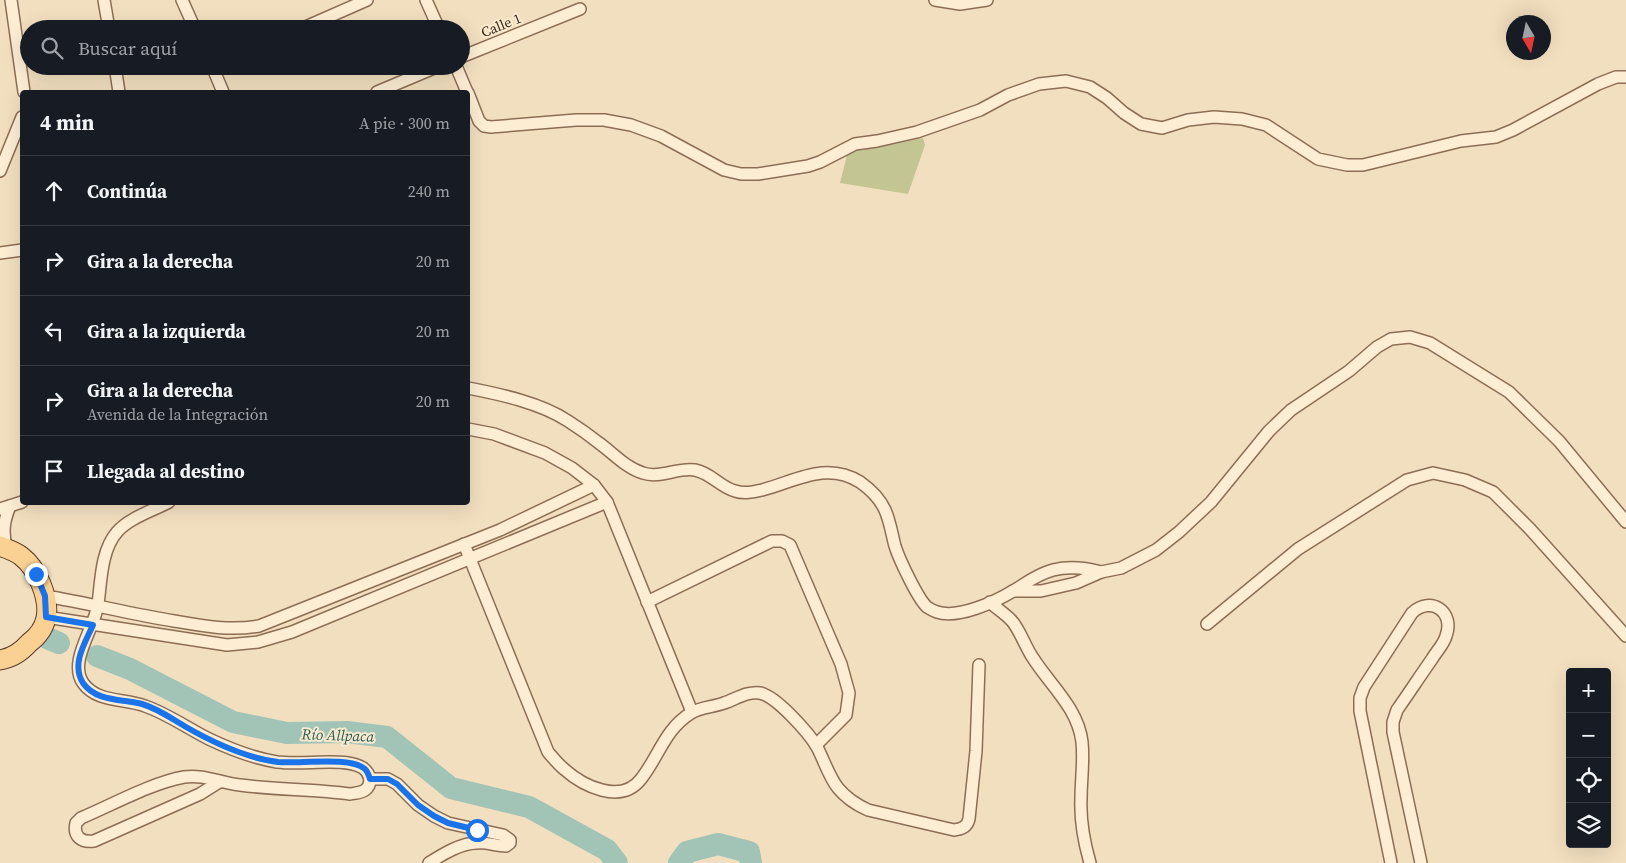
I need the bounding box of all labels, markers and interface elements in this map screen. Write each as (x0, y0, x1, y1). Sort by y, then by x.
street label: Calle 1 (478, 8, 524, 42)
north arrow (1506, 15, 1551, 60)
search box (20, 20, 470, 75)
icon: search (38, 34, 66, 62)
text: Buscar aquí (78, 35, 177, 61)
text: 4 min (40, 108, 95, 137)
text: A pie · 300 m (359, 112, 450, 134)
icon: ahead (40, 177, 68, 205)
text: Continúa (87, 178, 167, 204)
text: 240 m (408, 180, 450, 202)
icon: right (40, 247, 68, 275)
text: Gira a la derecha (87, 248, 233, 274)
text: 20 m (416, 250, 450, 272)
icon: left (40, 317, 68, 345)
text: Gira a la izquierda (87, 318, 246, 344)
text: 20 m (416, 320, 450, 342)
text: Gira a la derecha (87, 377, 233, 403)
icon: right (40, 387, 68, 415)
text: 20 m (416, 390, 450, 412)
text: Avenida de la Integración (87, 403, 268, 425)
icon: arrive (40, 457, 68, 485)
text: Llegada al destino (87, 458, 245, 484)
route end (25, 563, 48, 586)
map controls (1566, 668, 1611, 848)
button: + (1566, 668, 1611, 713)
button: − (1566, 713, 1611, 758)
water label: Río Allpaca (300, 723, 375, 747)
button: locate (1566, 758, 1611, 803)
button: layers (1566, 803, 1611, 848)
route start (466, 819, 489, 842)

